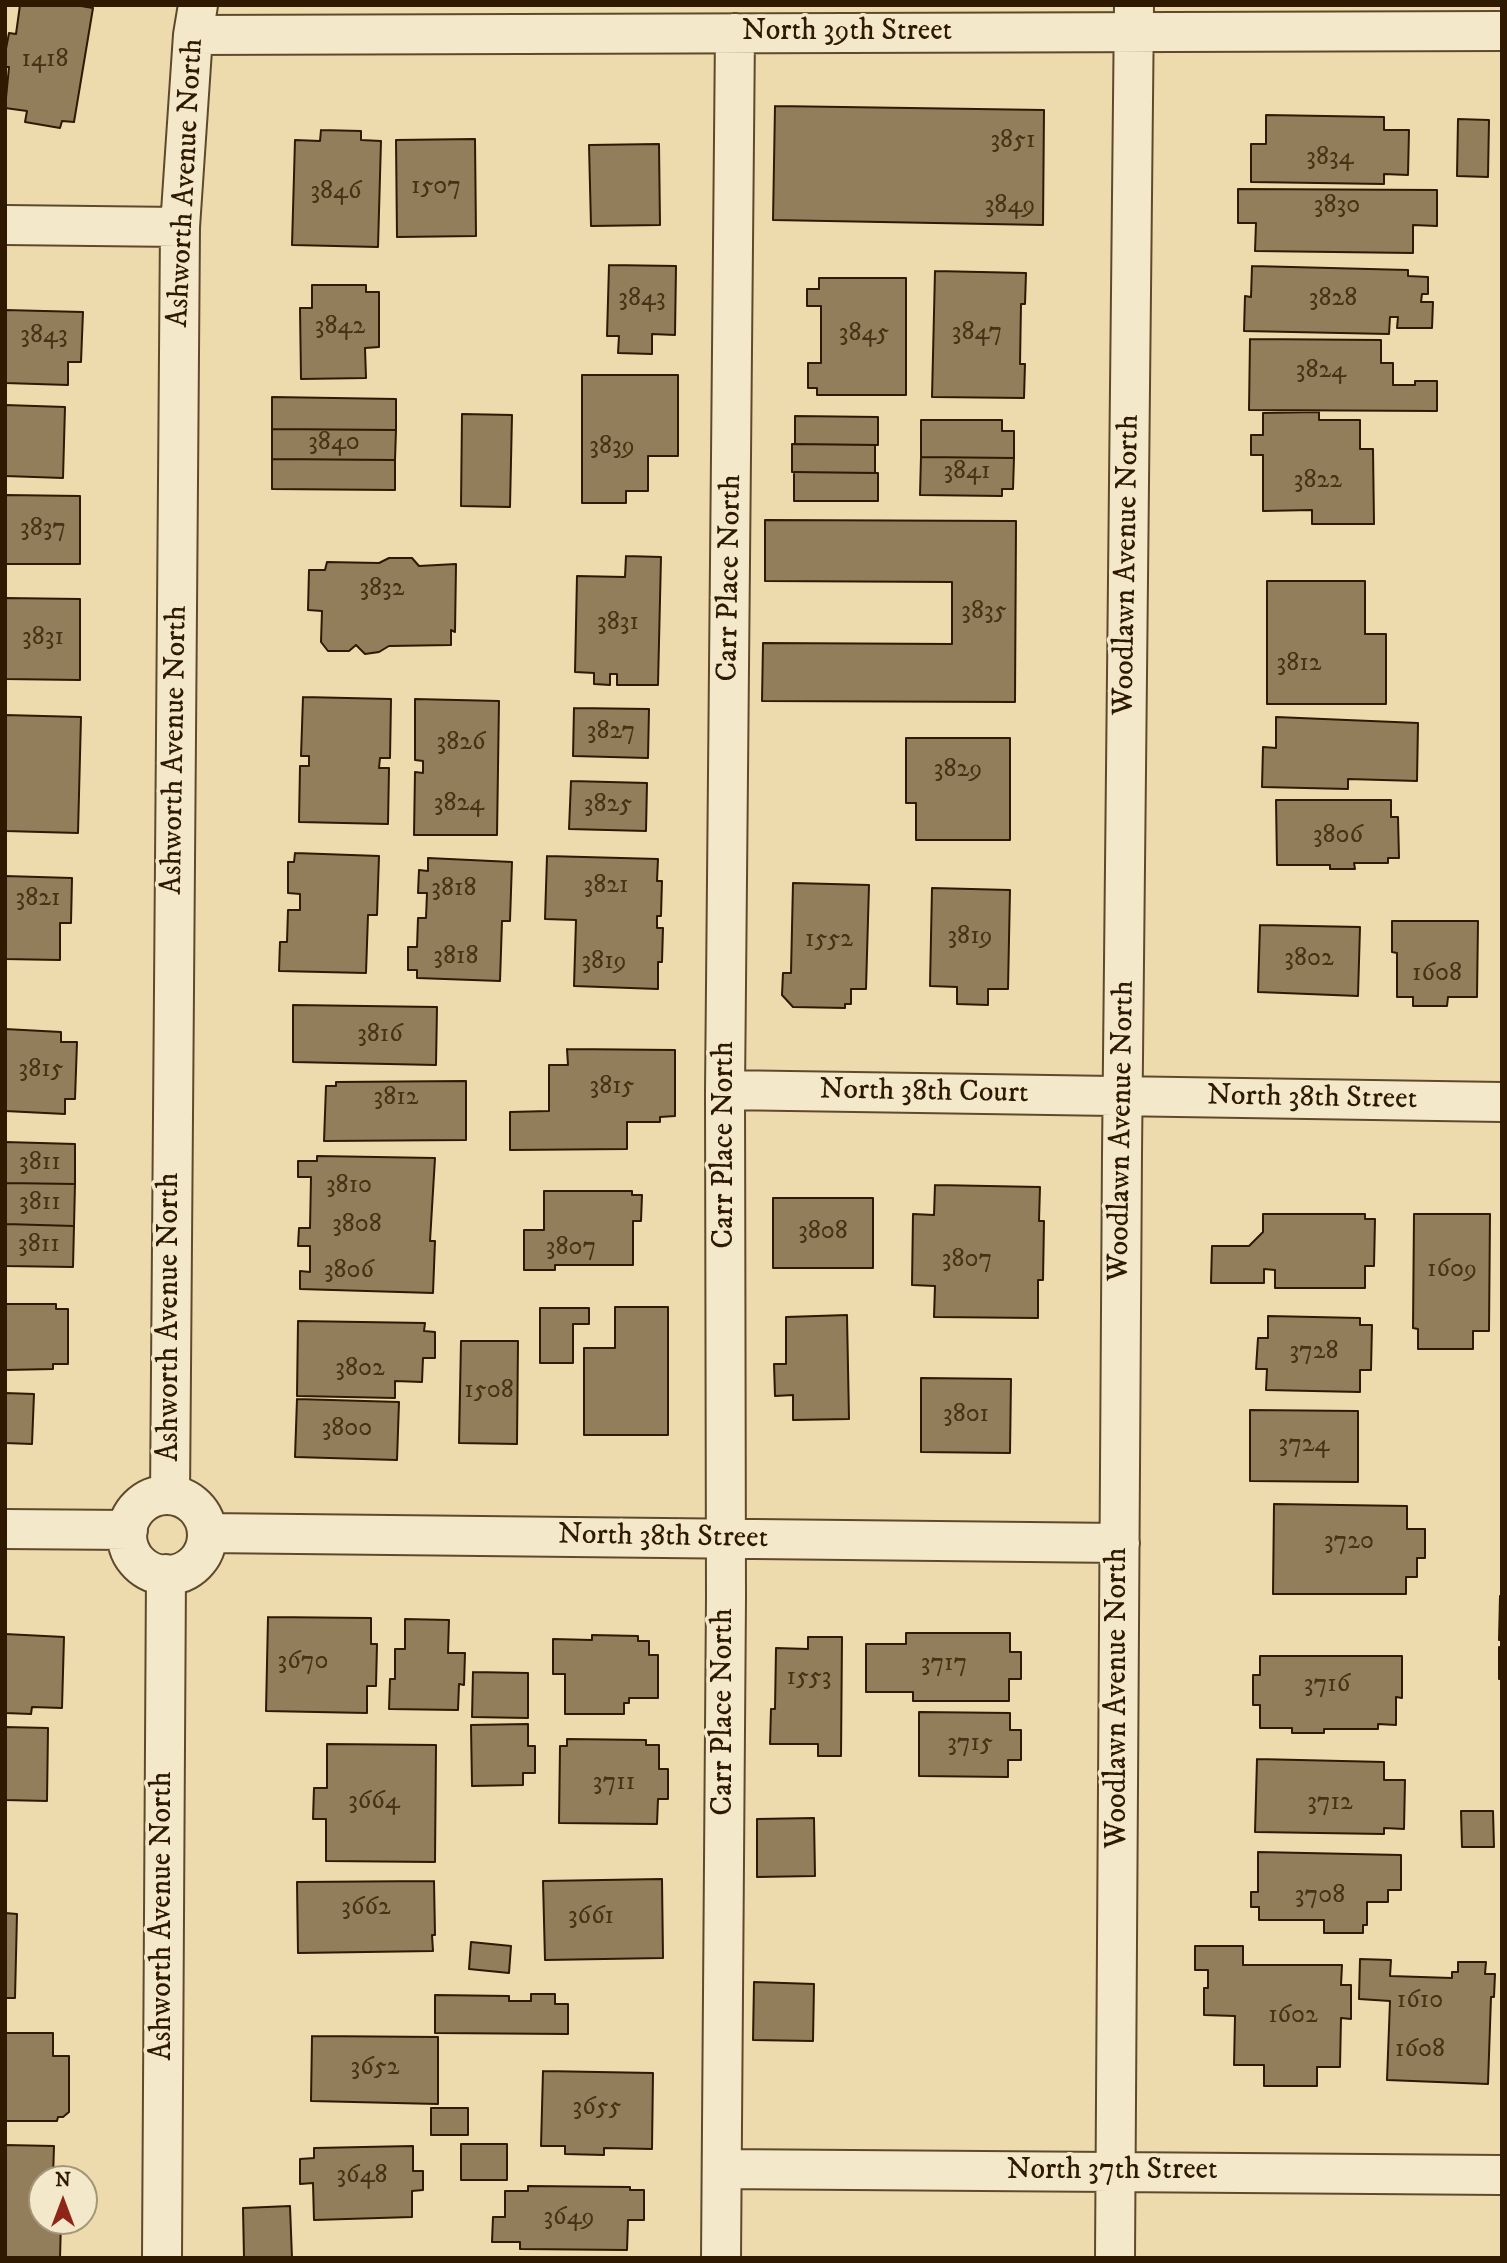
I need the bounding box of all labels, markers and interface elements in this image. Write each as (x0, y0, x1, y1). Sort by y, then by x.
street label: North 39th Street (742, 15, 952, 51)
street label: Ashworth Avenue North (161, 38, 213, 328)
house number: 1418 (21, 45, 69, 77)
house number: 3851 (990, 126, 1036, 158)
house number: 3834 (1306, 143, 1354, 175)
house number: 1507 (411, 172, 461, 204)
house number: 3846 (310, 177, 362, 209)
house number: 3849 (985, 191, 1035, 223)
house number: 3830 (1314, 191, 1360, 223)
house number: 3843 (618, 284, 666, 316)
house number: 3828 (1309, 284, 1357, 316)
house number: 3842 (315, 312, 365, 344)
house number: 3847 (952, 318, 1002, 350)
house number: 3845 (839, 319, 889, 351)
house number: 3843 (20, 321, 68, 353)
house number: 3824 (1296, 356, 1346, 388)
street label: Woodlawn Avenue North (1107, 414, 1149, 716)
house number: 3840 (308, 428, 360, 460)
house number: 3839 (589, 432, 635, 464)
house number: 3841 (943, 457, 991, 489)
house number: 3822 (1294, 466, 1342, 498)
street label: Carr Place North (711, 474, 751, 682)
house number: 3837 (20, 514, 66, 546)
house number: 3832 (359, 574, 405, 606)
house number: 3835 (961, 597, 1007, 629)
street label: Ashworth Avenue North (155, 605, 197, 895)
house number: 3831 (597, 608, 639, 640)
house number: 3831 (22, 623, 64, 655)
house number: 3812 (1276, 649, 1322, 681)
house number: 3827 (587, 717, 635, 749)
house number: 3826 (436, 728, 486, 760)
house number: 3829 (934, 755, 982, 787)
house number: 3824 (434, 789, 484, 821)
house number: 3825 (584, 790, 632, 822)
house number: 3806 (1313, 821, 1363, 853)
house number: 3821 (583, 871, 629, 903)
house number: 3818 (431, 874, 477, 906)
house number: 3821 (15, 884, 61, 916)
house number: 3819 (947, 922, 993, 954)
house number: 1552 (805, 925, 853, 957)
house number: 3818 (433, 942, 479, 974)
house number: 3802 (1284, 944, 1334, 976)
house number: 3819 (581, 947, 627, 979)
house number: 1608 (1412, 959, 1462, 991)
street label: Woodlawn Avenue North (1102, 980, 1144, 1282)
house number: 3816 (357, 1020, 403, 1052)
street label: Carr Place North (708, 1041, 744, 1249)
house number: 3815 (18, 1055, 64, 1087)
house number: 3815 (589, 1072, 635, 1104)
street label: North 38th Court (819, 1073, 1029, 1113)
street label: North 38th Street (1207, 1079, 1417, 1119)
house number: 3812 (373, 1083, 419, 1115)
house number: 3811 (19, 1148, 61, 1180)
house number: 3810 (326, 1171, 372, 1203)
street label: Ashworth Avenue North (153, 1172, 189, 1462)
house number: 3811 (19, 1188, 61, 1220)
house number: 3808 (332, 1210, 382, 1242)
house number: 3808 (798, 1217, 848, 1249)
house number: 3811 (18, 1230, 60, 1262)
house number: 3807 (546, 1233, 596, 1265)
house number: 3807 (942, 1245, 992, 1277)
house number: 1609 (1427, 1255, 1477, 1287)
house number: 3806 (324, 1256, 374, 1288)
house number: 3728 (1289, 1337, 1339, 1369)
house number: 3802 (335, 1354, 385, 1386)
house number: 1508 (464, 1376, 514, 1408)
house number: 3801 (943, 1400, 989, 1432)
house number: 3800 (322, 1414, 372, 1446)
house number: 3724 (1278, 1430, 1330, 1462)
street label: North 38th Street (558, 1518, 768, 1558)
house number: 3720 (1324, 1527, 1374, 1559)
street label: Woodlawn Avenue North (1101, 1548, 1137, 1848)
street label: Carr Place North (707, 1608, 743, 1816)
house number: 3670 (278, 1647, 328, 1679)
house number: 3717 (921, 1649, 967, 1681)
house number: 1553 (787, 1663, 831, 1695)
house number: 3716 (1304, 1670, 1350, 1702)
house number: 3715 (947, 1729, 993, 1761)
house number: 3711 (593, 1768, 635, 1800)
street label: Ashworth Avenue North (146, 1771, 182, 2061)
house number: 3664 (348, 1787, 400, 1819)
house number: 3712 (1307, 1788, 1353, 1820)
house number: 3708 (1295, 1881, 1345, 1913)
house number: 3662 (341, 1893, 391, 1925)
house number: 3661 (568, 1902, 614, 1934)
house number: 1610 (1397, 1986, 1443, 2018)
house number: 1602 (1268, 2001, 1318, 2033)
house number: 1608 (1395, 2035, 1445, 2067)
house number: 3652 (351, 2053, 399, 2085)
house number: 3655 (572, 2093, 622, 2125)
street label: North 37th Street (1006, 2154, 1218, 2190)
house number: 3648 (336, 2161, 388, 2193)
north arrow (28, 2165, 98, 2235)
text: N (55, 2169, 71, 2192)
house number: 3649 (543, 2203, 595, 2235)

